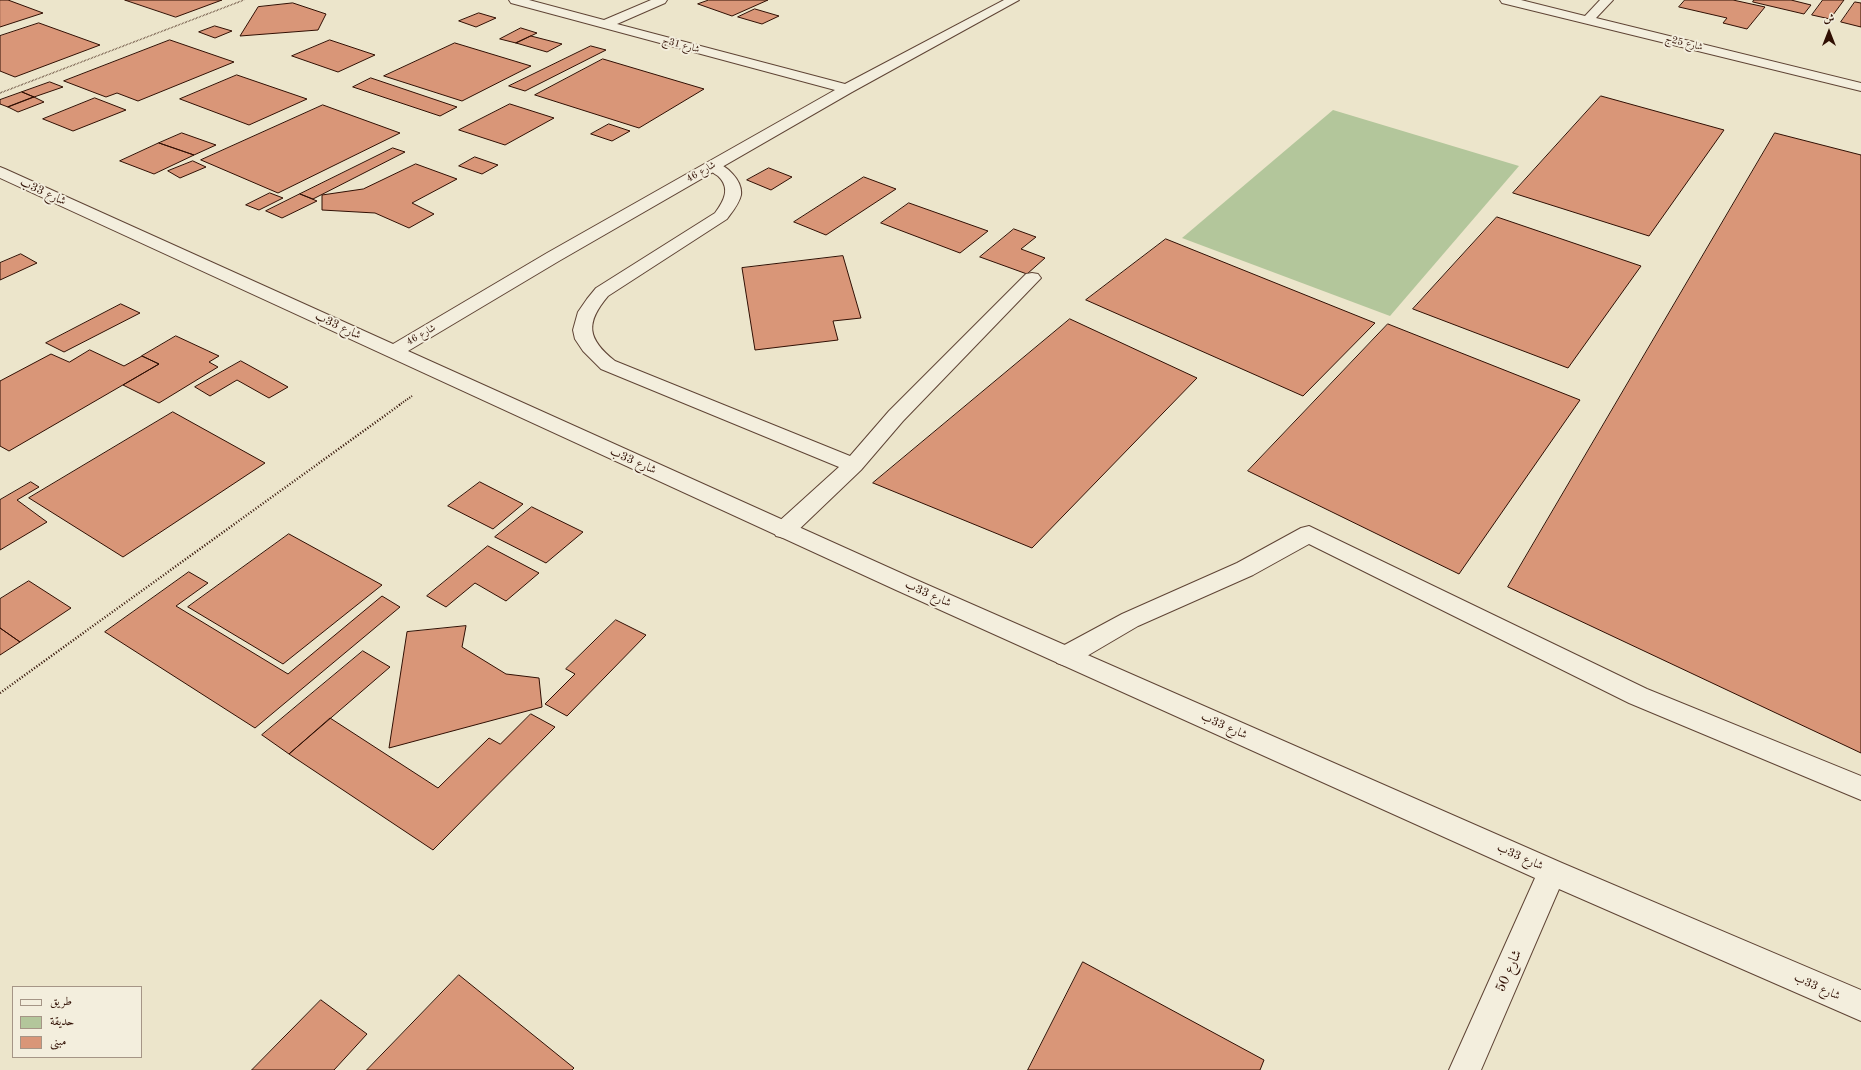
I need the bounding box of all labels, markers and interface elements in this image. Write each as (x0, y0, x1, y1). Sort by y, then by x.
north arrow (1809, 12, 1849, 52)
text: ش (1824, 14, 1834, 25)
street label: شارع 25ج (1664, 33, 1704, 53)
street label: شارع 31ج (661, 34, 701, 56)
street label: شارع 46 (684, 159, 718, 185)
street label: شارع 33ب (18, 175, 68, 209)
street label: شارع 33ب (313, 309, 363, 343)
street label: شارع 46 (404, 322, 438, 348)
street label: شارع 33ب (608, 444, 658, 478)
street label: شارع 33ب (903, 577, 953, 611)
street label: شارع 33ب (1199, 709, 1249, 743)
street label: شارع 33ب (1495, 840, 1545, 874)
street label: شارع 50 (1492, 947, 1526, 995)
street label: شارع 33ب (1792, 970, 1842, 1004)
legend (12, 986, 142, 1058)
text: طريق (50, 996, 72, 1008)
text: حديقة (50, 1016, 74, 1028)
text: مبنى (50, 1036, 66, 1048)

